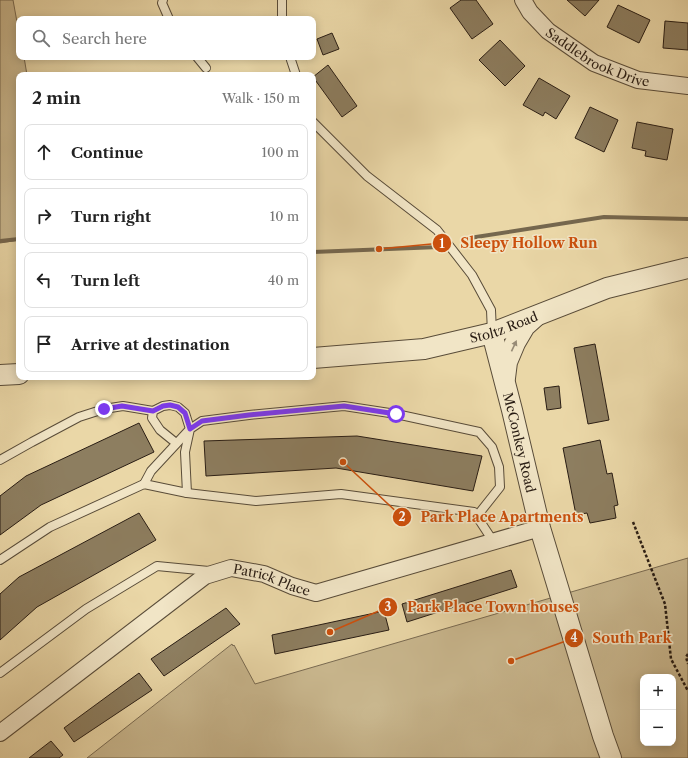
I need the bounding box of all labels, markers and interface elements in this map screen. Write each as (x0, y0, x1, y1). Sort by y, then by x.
search box (16, 16, 316, 60)
street label: Saddlebrook Drive (543, 24, 650, 89)
icon: search (30, 27, 52, 49)
text: Search here (62, 29, 147, 48)
text: 2 min (32, 88, 81, 108)
text: Walk · 150 m (222, 90, 300, 106)
icon: ahead (33, 141, 55, 163)
text: Continue (71, 143, 143, 162)
text: 100 m (261, 144, 299, 160)
icon: right (33, 205, 55, 227)
text: Turn right (71, 207, 151, 226)
text: 10 m (270, 208, 299, 224)
callout: Sleepy Hollow Run (432, 230, 606, 256)
text: Sleepy Hollow Run (460, 234, 598, 252)
text: 1 (439, 236, 445, 251)
icon: left (33, 269, 55, 291)
text: Turn left (71, 271, 140, 290)
text: 40 m (268, 272, 299, 288)
street label: Stoltz Road (468, 308, 540, 346)
icon: arrive (33, 333, 55, 355)
text: Arrive at destination (71, 335, 230, 354)
one-way arrow (511, 340, 517, 352)
street label: McConkey Road (500, 391, 539, 494)
route end (95, 400, 113, 418)
route start (387, 405, 405, 423)
callout: Park Place Apartments (392, 504, 592, 530)
text: Park Place Apartments (420, 508, 584, 526)
text: 2 (398, 509, 406, 524)
street label: Patrick Place (232, 561, 312, 599)
callout: Park Place Town houses (378, 594, 587, 620)
text: Park Place Town houses (407, 598, 579, 616)
text: 3 (385, 599, 392, 614)
callout: South Park (564, 625, 679, 651)
text: South Park (592, 629, 672, 647)
text: 4 (570, 630, 578, 645)
map controls (640, 674, 676, 746)
button: + (640, 674, 676, 710)
button: − (640, 710, 676, 746)

